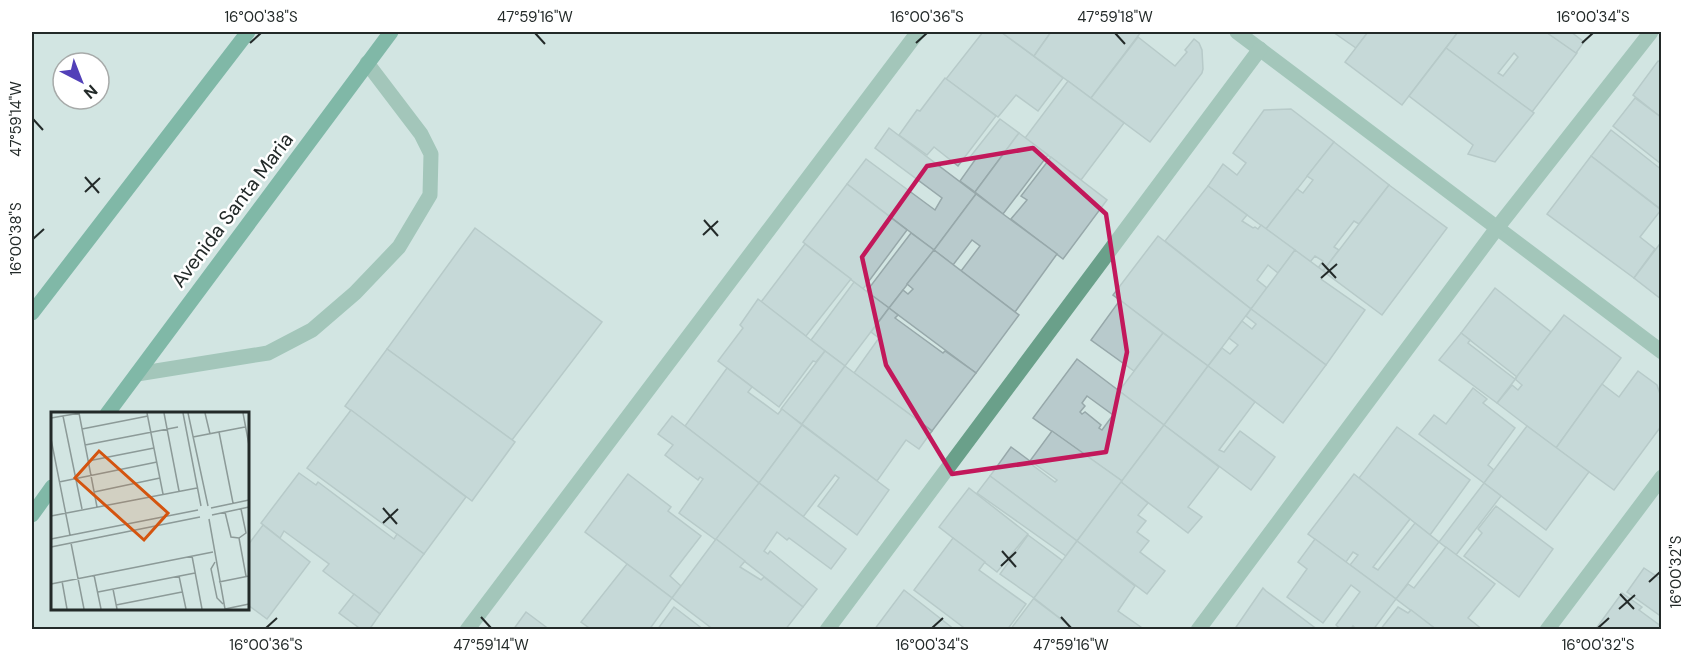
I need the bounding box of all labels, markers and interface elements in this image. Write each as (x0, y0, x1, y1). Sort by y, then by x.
text: 16°00'38"S (224, 7, 298, 27)
text: 47°59'16"W (497, 7, 573, 27)
text: 16°00'36"S (890, 7, 964, 27)
text: 47°59'18"W (1077, 7, 1153, 27)
text: 16°00'34"S (1556, 7, 1630, 27)
north arrow (51, 51, 111, 111)
text: N (79, 80, 102, 103)
text: 47°59'14"W (6, 81, 26, 157)
street label: Avenida Santa Maria (165, 127, 299, 293)
text: 16°00'38"S (6, 202, 26, 276)
inset map (51, 412, 249, 610)
text: 16°00'32"S (1666, 535, 1686, 608)
text: 16°00'36"S (229, 635, 303, 655)
text: 47°59'14"W (453, 635, 529, 655)
text: 16°00'34"S (895, 635, 969, 655)
text: 47°59'16"W (1033, 635, 1109, 655)
text: 16°00'32"S (1562, 635, 1635, 655)

